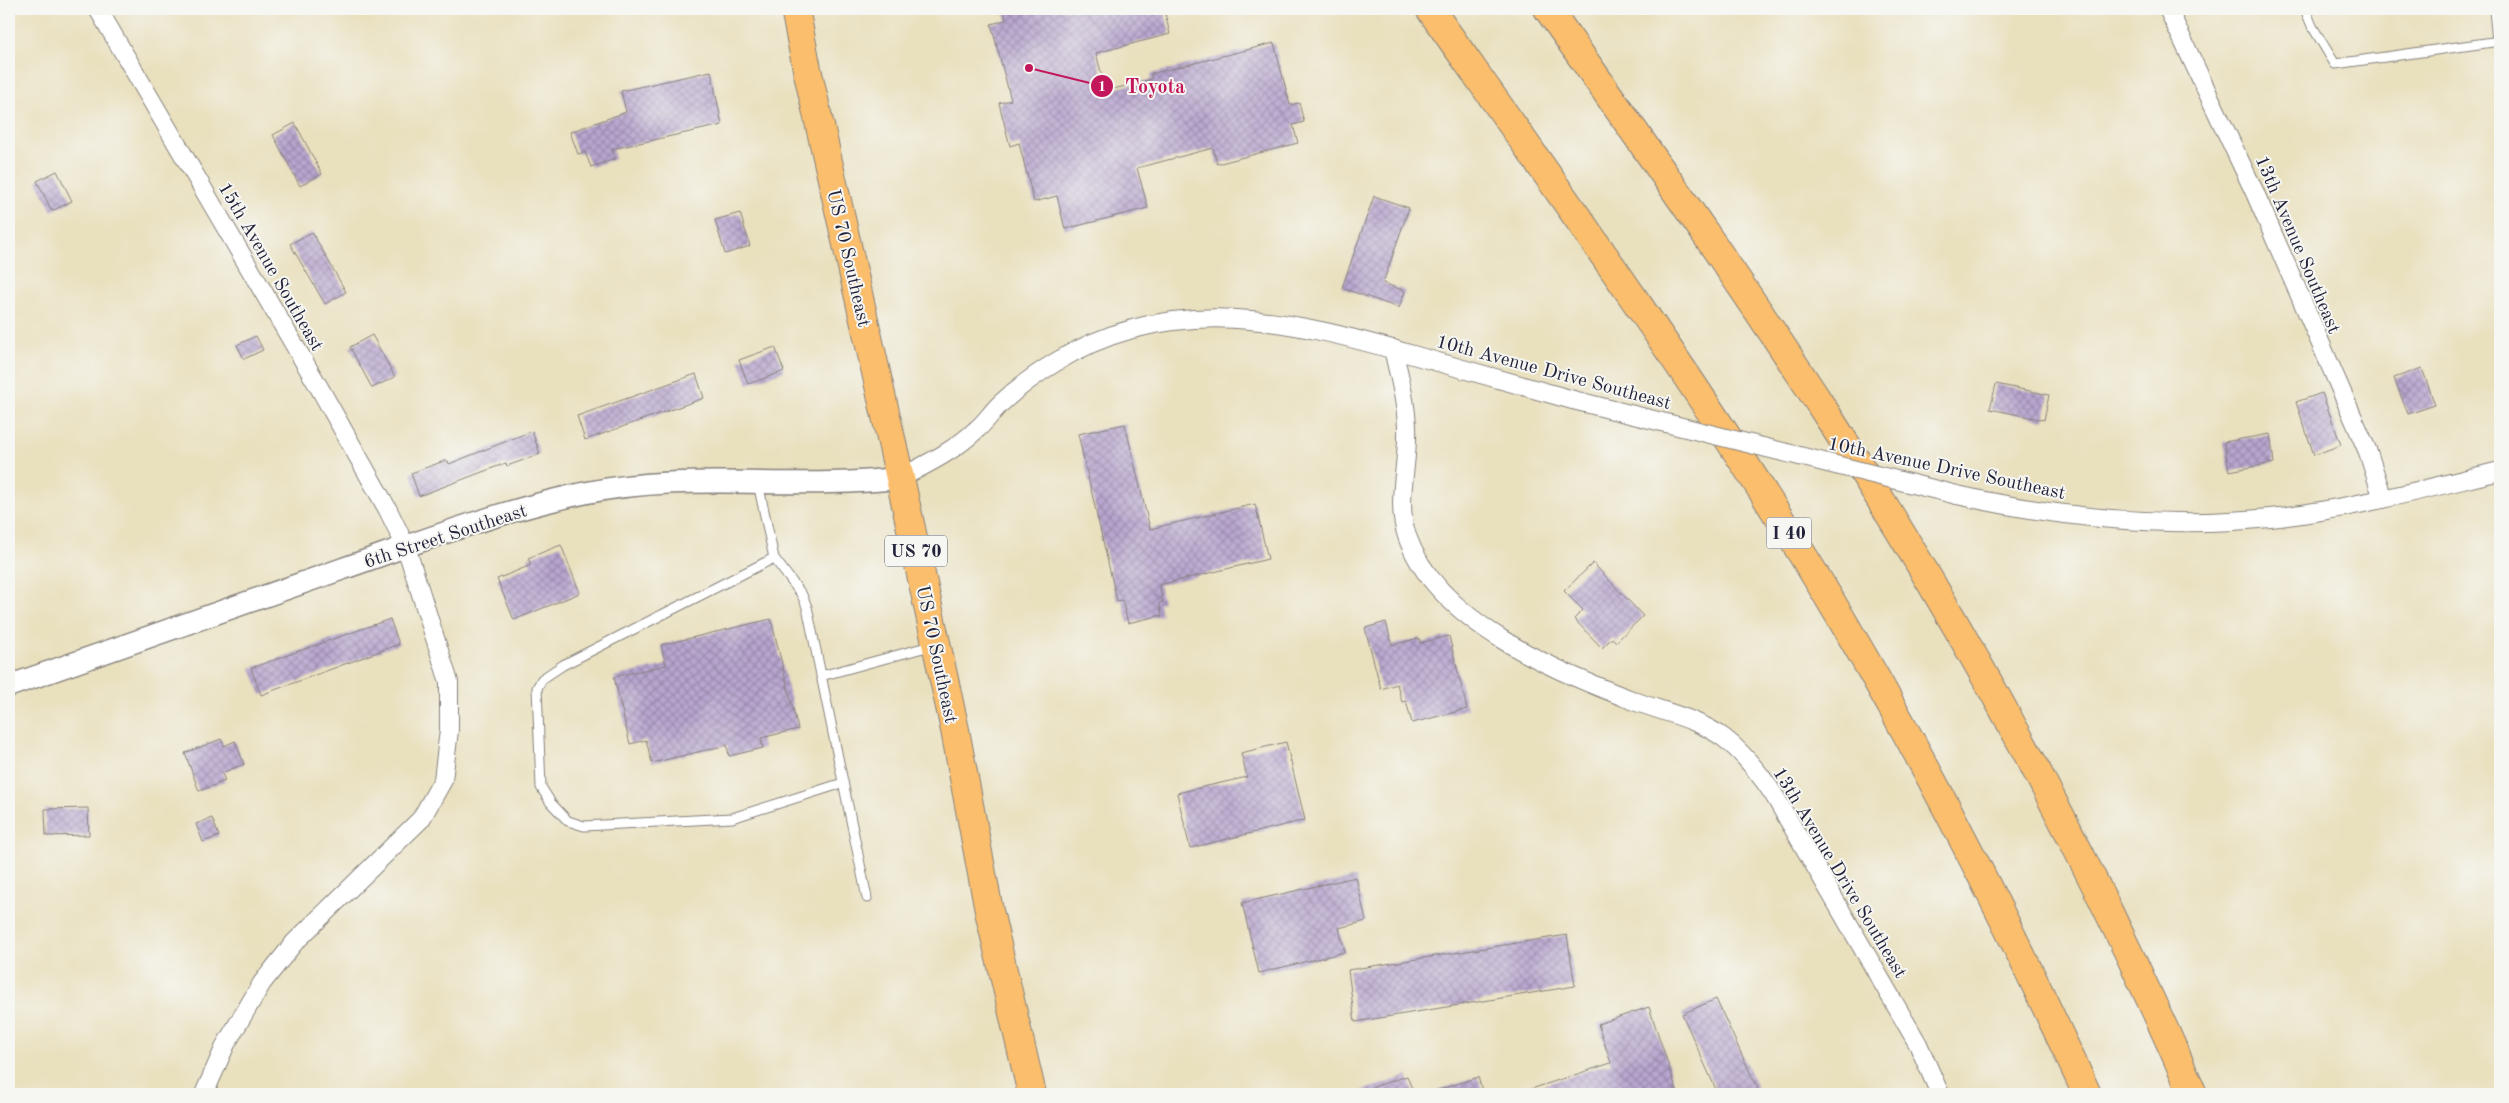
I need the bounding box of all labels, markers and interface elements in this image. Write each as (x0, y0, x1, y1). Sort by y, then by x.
callout: Toyota (1089, 69, 1195, 104)
text: Toyota (1125, 78, 1185, 98)
text: 1 (1098, 80, 1106, 95)
street label: 13th Avenue Southeast (2251, 153, 2343, 337)
street label: 15th Avenue Southeast (214, 180, 326, 355)
street label: US 70 Southeast (822, 188, 873, 329)
street label: 10th Avenue Drive Southeast (1434, 333, 1673, 414)
street label: 10th Avenue Drive Southeast (1826, 435, 2067, 504)
street label: 6th Street Southeast (362, 502, 530, 573)
road number: I 40 (1766, 518, 1812, 548)
road number: US 70 (885, 536, 947, 566)
street label: US 70 Southeast (912, 584, 959, 725)
street label: 13th Avenue Drive Southeast (1768, 765, 1909, 982)

